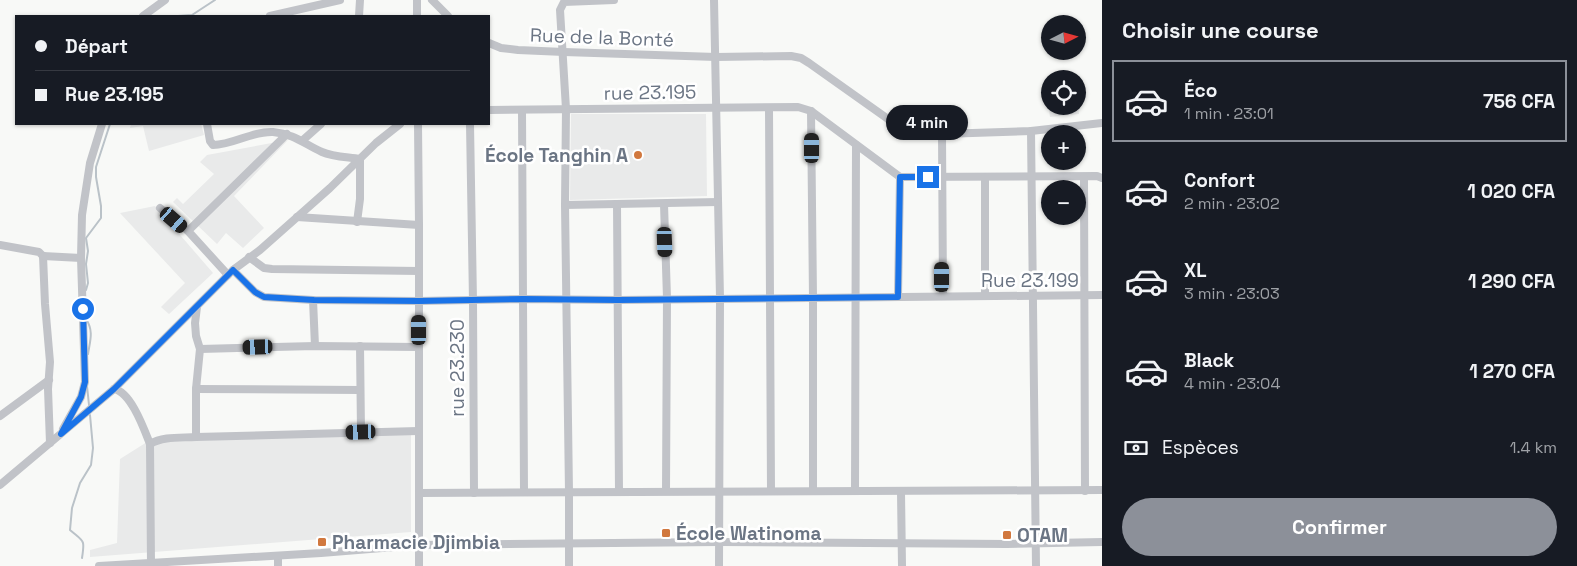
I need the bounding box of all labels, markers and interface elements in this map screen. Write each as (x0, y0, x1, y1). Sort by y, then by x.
north arrow (1041, 15, 1086, 60)
map controls (1041, 15, 1086, 225)
text: Choisir une course (1122, 16, 1319, 44)
street label: Rue de la Bonté (530, 22, 674, 53)
text: Départ (65, 34, 128, 59)
button: locate (1041, 70, 1086, 115)
text: Éco (1184, 78, 1217, 103)
street label: rue 23.195 (603, 79, 697, 106)
icon: car (1124, 79, 1169, 124)
text: Rue 23.195 (65, 82, 164, 107)
text: 756 CFA (1483, 89, 1555, 114)
text: 1 min · 23:01 (1184, 103, 1274, 124)
callout: 4 min (887, 104, 969, 140)
text: 4 min (906, 112, 948, 133)
button: + (1041, 125, 1086, 170)
car (804, 133, 819, 163)
place label: École Tanghin A (485, 143, 628, 168)
marker: École Tanghin A (632, 149, 644, 161)
route end (917, 166, 939, 188)
text: Confort (1184, 168, 1255, 193)
icon: car (1124, 169, 1169, 214)
text: 1 020 CFA (1467, 179, 1555, 204)
button: − (1041, 180, 1086, 225)
text: 2 min · 23:02 (1184, 193, 1280, 214)
car (157, 204, 190, 236)
car (656, 227, 673, 257)
text: XL (1184, 258, 1207, 283)
icon: car (1124, 259, 1169, 304)
car (934, 262, 949, 292)
street label: Rue 23.199 (981, 268, 1079, 293)
text: 1 290 CFA (1468, 269, 1555, 294)
text: 3 min · 23:03 (1184, 283, 1280, 304)
route start (72, 298, 94, 320)
car (411, 315, 426, 345)
street label: rue 23.230 (445, 319, 470, 417)
car (242, 339, 273, 355)
text: Black (1184, 348, 1234, 373)
icon: car (1124, 349, 1169, 394)
text: 1 270 CFA (1469, 359, 1555, 384)
text: 4 min · 23:04 (1184, 373, 1280, 394)
car (345, 424, 376, 440)
icon: cash (1122, 434, 1150, 462)
text: Espèces (1162, 435, 1239, 460)
text: 1.4 km (1510, 437, 1557, 458)
button: Confirmer (1122, 498, 1557, 556)
place label: École Watinoma (676, 521, 822, 546)
place label: OTAM (1017, 523, 1068, 548)
marker: École Watinoma (660, 527, 672, 539)
marker: OTAM (1001, 529, 1013, 541)
place label: Pharmacie Djimbia (332, 530, 500, 555)
marker: Pharmacie Djimbia (316, 536, 328, 548)

